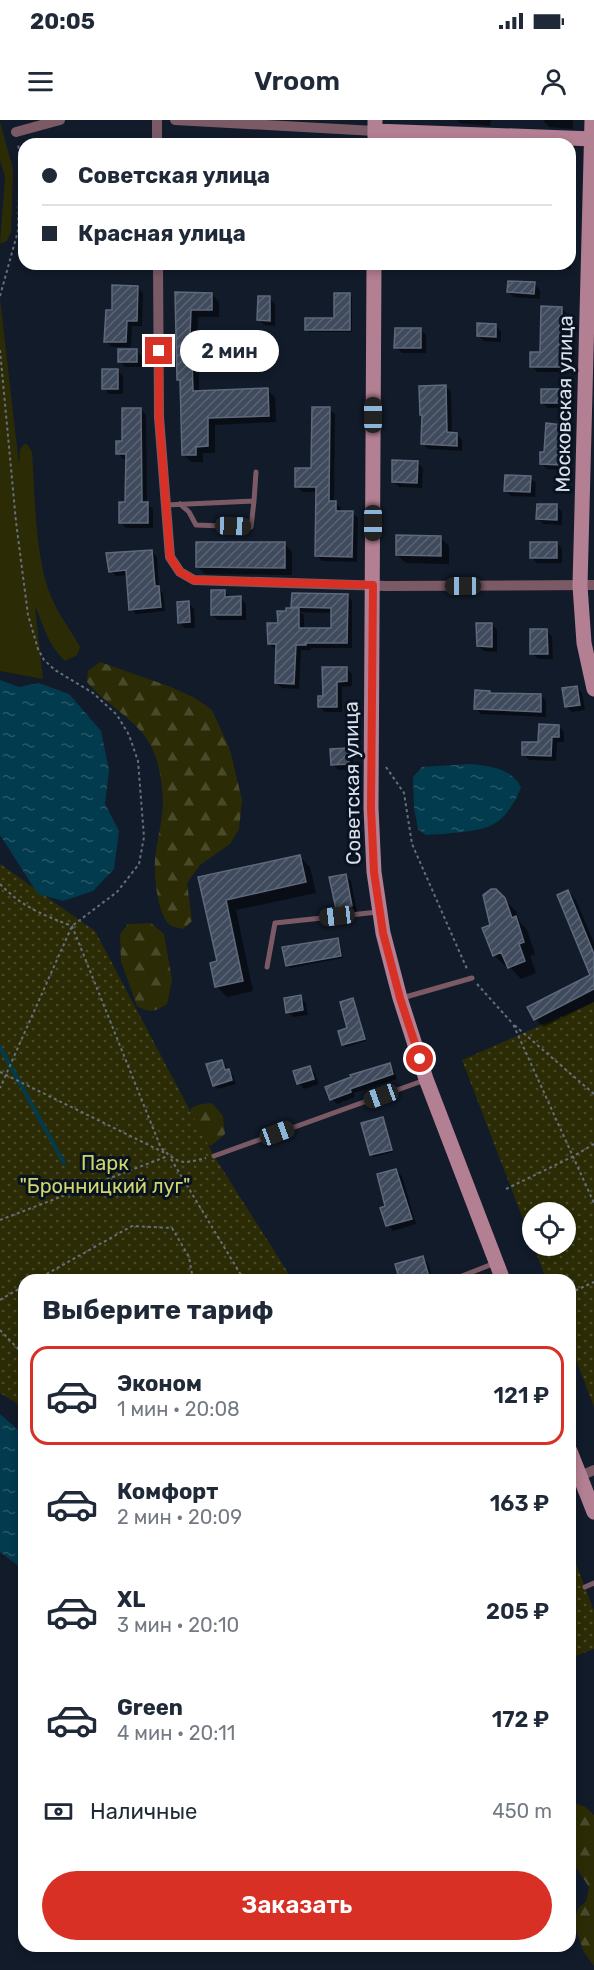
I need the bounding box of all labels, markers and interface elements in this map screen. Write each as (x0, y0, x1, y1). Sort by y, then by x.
text: 20:05 (30, 8, 95, 35)
icon: menu (24, 65, 57, 98)
text: Vroom (254, 65, 340, 97)
icon: person (537, 65, 570, 98)
text: Советская улица (78, 162, 270, 189)
text: Красная улица (78, 220, 246, 247)
street label: Московская улица (550, 315, 578, 493)
callout: 2 мин (180, 330, 279, 372)
route end (145, 337, 172, 364)
text: 2 мин (201, 339, 258, 363)
car (364, 397, 382, 433)
car (364, 505, 382, 541)
car (215, 516, 251, 536)
car (445, 577, 481, 595)
street label: Советская улица (339, 701, 365, 865)
car (318, 905, 356, 927)
route start (406, 1045, 433, 1072)
car (361, 1081, 401, 1111)
car (257, 1118, 297, 1148)
park label: Парк "Бронницкий луг" (19, 1151, 191, 1198)
map controls (522, 1202, 576, 1256)
button: locate (522, 1202, 576, 1256)
text: Выберите тариф (42, 1294, 273, 1326)
icon: car (45, 1369, 99, 1423)
text: Эконом (117, 1370, 202, 1397)
text: 121 ₽ (494, 1382, 549, 1409)
text: 1 мин · 20:08 (117, 1397, 240, 1421)
icon: car (45, 1477, 99, 1531)
text: Комфорт (117, 1478, 218, 1505)
text: 163 ₽ (490, 1490, 549, 1517)
text: 2 мин · 20:09 (117, 1505, 242, 1529)
icon: car (45, 1585, 99, 1639)
text: XL (117, 1586, 145, 1613)
text: 205 ₽ (486, 1598, 549, 1625)
text: 3 мин · 20:10 (117, 1613, 239, 1637)
icon: car (45, 1693, 99, 1747)
text: Green (117, 1694, 183, 1721)
text: 172 ₽ (492, 1706, 549, 1733)
text: 4 мин · 20:11 (117, 1721, 235, 1745)
icon: cash (42, 1795, 75, 1828)
text: Наличные (90, 1798, 197, 1825)
text: 450 m (492, 1799, 552, 1823)
button: Заказать (42, 1871, 552, 1940)

